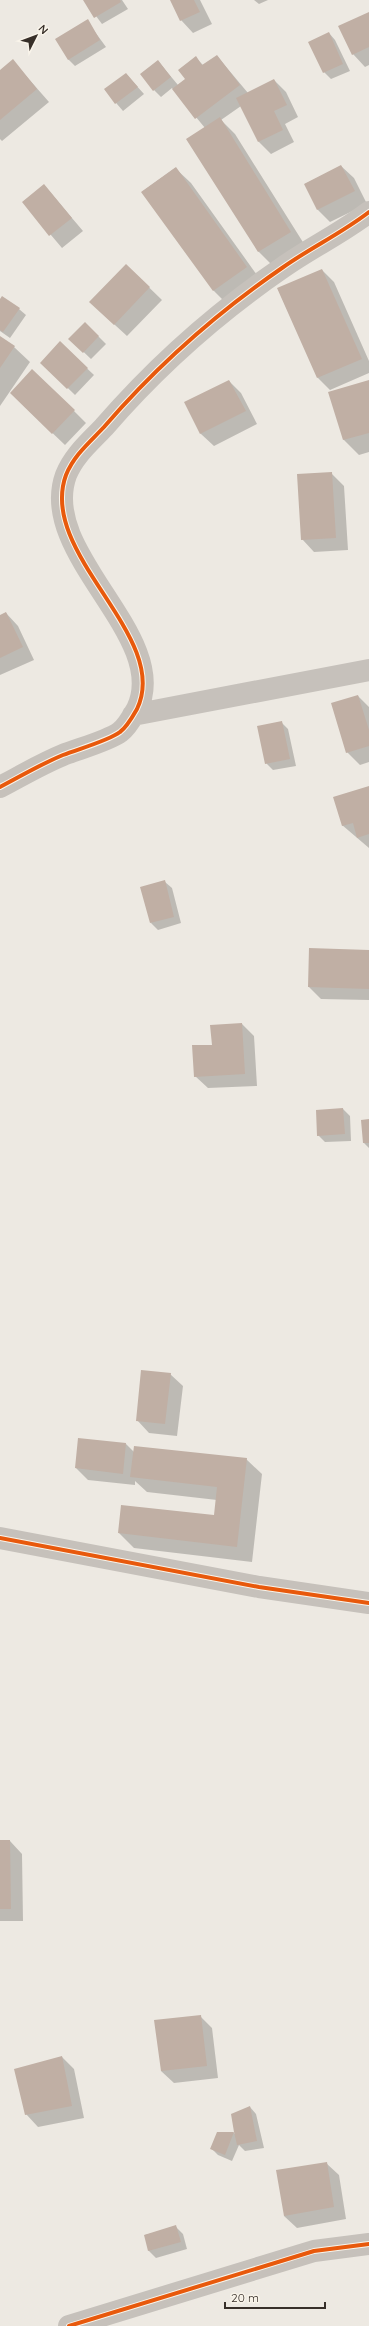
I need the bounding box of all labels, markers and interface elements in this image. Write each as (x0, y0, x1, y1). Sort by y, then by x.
north arrow (16, 16, 56, 56)
text: N (36, 22, 51, 37)
scale bar (225, 2284, 325, 2310)
text: 20 m (231, 2290, 259, 2305)

